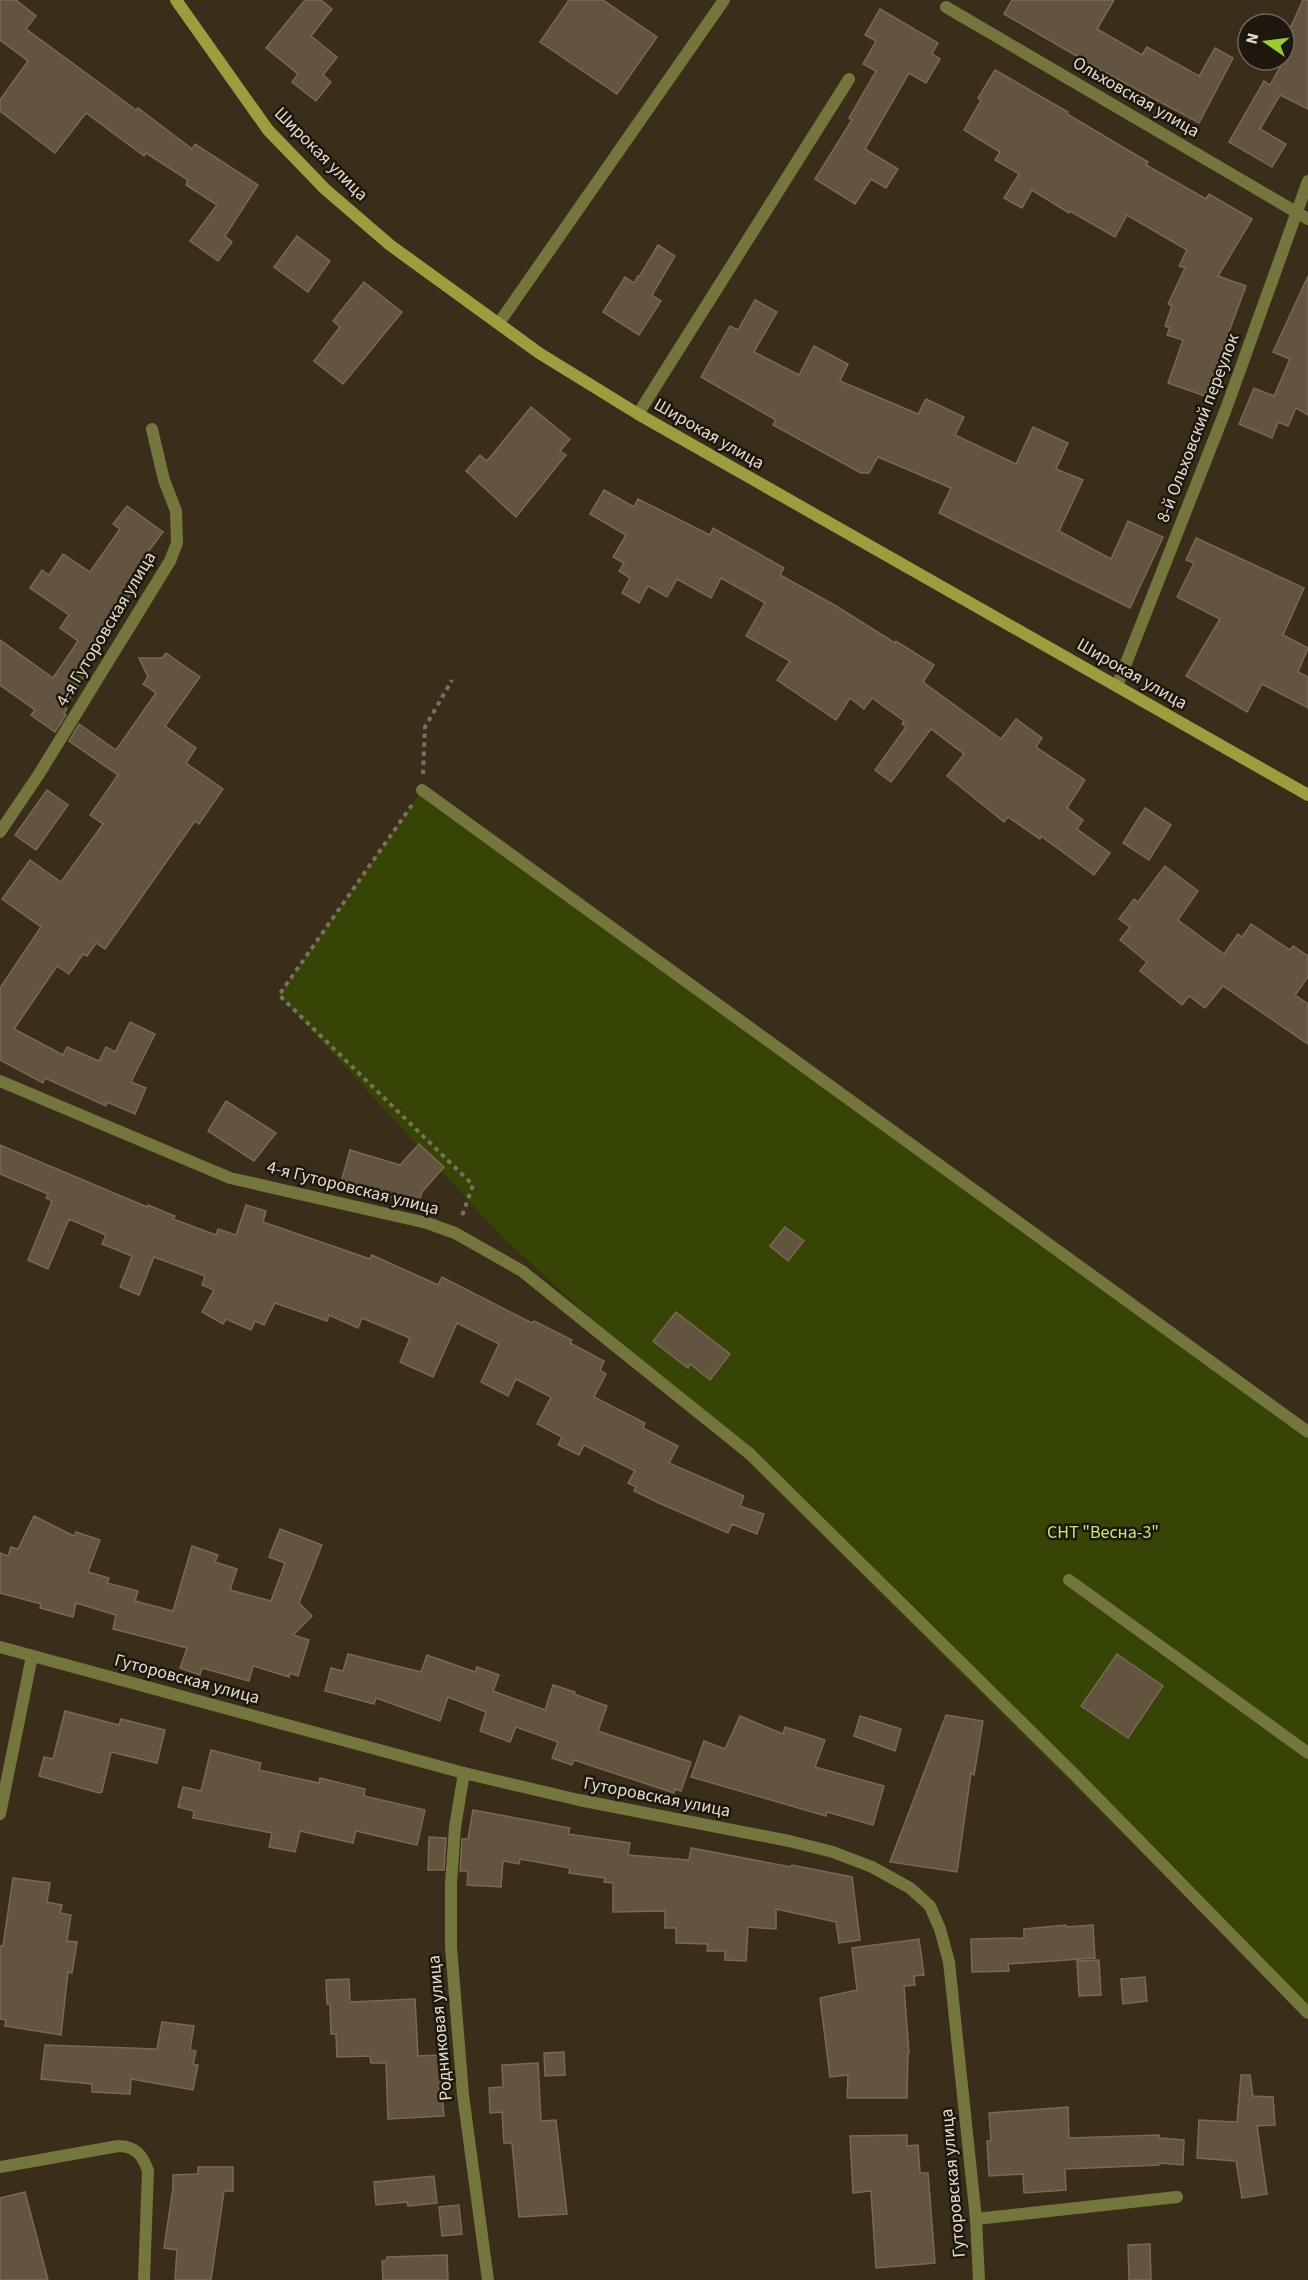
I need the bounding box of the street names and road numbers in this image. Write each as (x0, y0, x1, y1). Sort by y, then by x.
street label: Ольховская улица (1068, 51, 1204, 143)
street label: Широкая улица (268, 101, 374, 207)
street label: 8-й Ольховский переулок (1150, 330, 1246, 526)
street label: Широкая улица (649, 392, 769, 476)
street label: 4-я Гуторовская улица (50, 547, 162, 711)
street label: Широкая улица (1072, 632, 1192, 716)
street label: 4-я Гуторовская улица (264, 1155, 442, 1221)
street label: Гуторовская улица (112, 1648, 262, 1710)
street label: Гуторовская улица (581, 1770, 733, 1824)
street label: Родниковая улица (421, 1954, 459, 2102)
street label: Гуторовская улица (934, 2108, 972, 2258)

